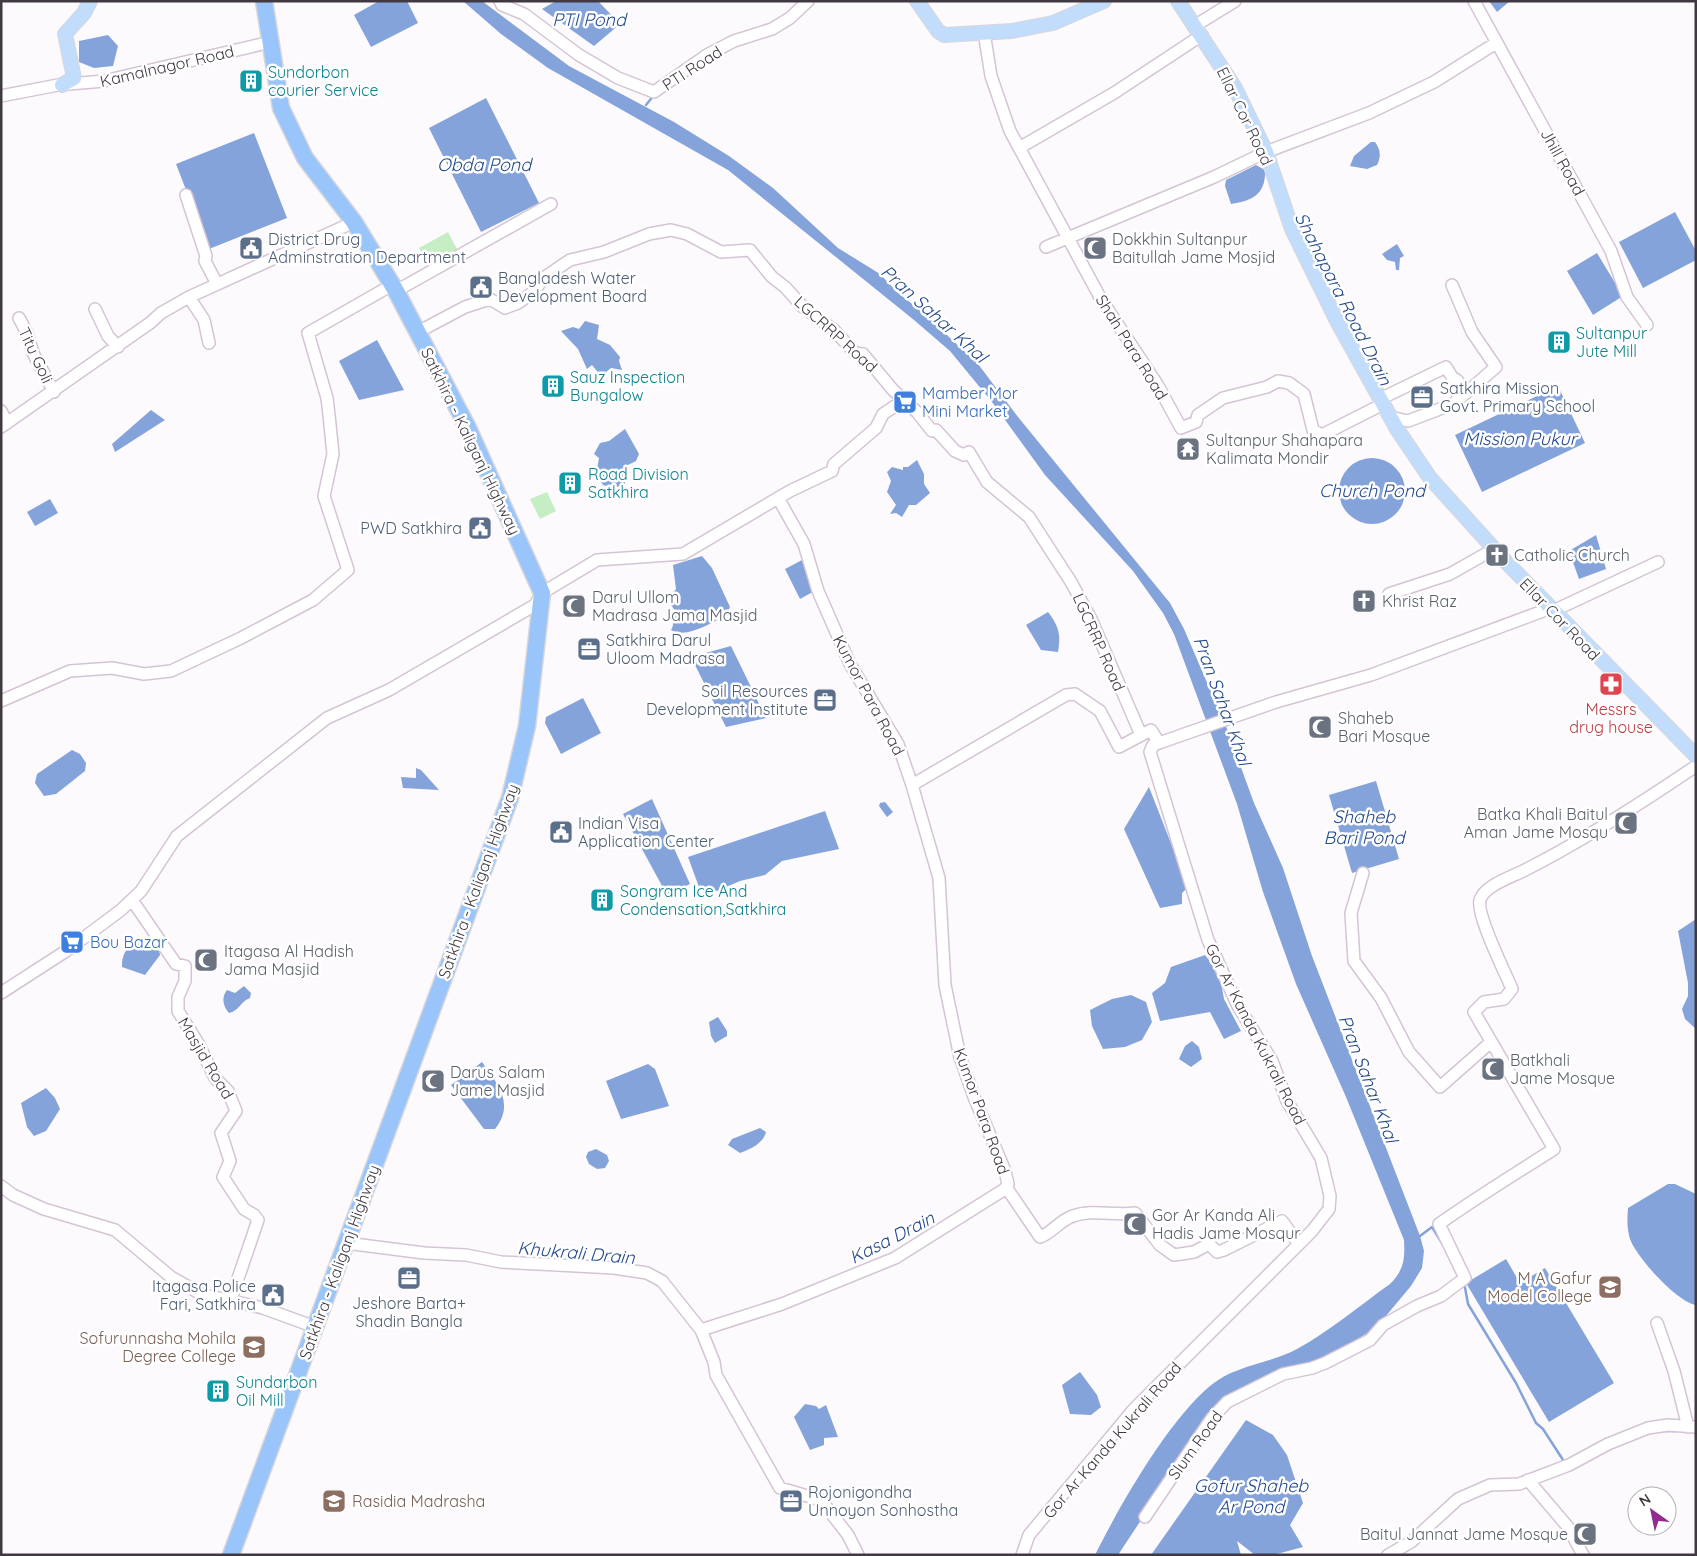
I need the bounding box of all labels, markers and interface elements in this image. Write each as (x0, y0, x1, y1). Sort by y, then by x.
water label: PTI Pond (552, 8, 628, 31)
street label: Kamalnagor Road (98, 41, 236, 91)
street label: PTI Road (658, 41, 726, 95)
place label: Sundorbon courier Service (268, 62, 378, 100)
street label: Ellar Cor Road (1213, 64, 1277, 168)
building icon: Sundorbon courier Service (238, 68, 264, 94)
street label: Jhill Road (1537, 125, 1589, 199)
water label: Obda Pond (437, 153, 533, 176)
water label: Shahapara Road Drain (1290, 208, 1397, 390)
place label: District Drug Adminstration Department (268, 229, 466, 267)
place label: Dokkhin Sultanpur Baitullah Jame Mosjid (1112, 229, 1275, 267)
public building icon: District Drug Adminstration Department (238, 235, 264, 261)
mosque icon: Dokkhin Sultanpur Baitullah Jame Mosjid (1082, 235, 1108, 261)
water label: Pran Sahar Khal (876, 260, 994, 369)
place label: Bangladesh Water Development Board (498, 268, 647, 306)
public building icon: Bangladesh Water Development Board (468, 274, 494, 300)
street label: LGCRRP Road (790, 291, 882, 377)
street label: Shah Para Road (1092, 291, 1172, 403)
place label: Sultanpur Jute Mill (1576, 323, 1647, 361)
street label: Titu Goli (14, 324, 58, 386)
building icon: Sultanpur Jute Mill (1546, 329, 1572, 355)
street label: Satkhira - Kaliganj Highway (417, 344, 525, 538)
place label: Sauz Inspection Bungalow (570, 367, 685, 405)
building icon: Sauz Inspection Bungalow (540, 373, 566, 399)
place label: Satkhira Mission Govt. Primary School (1440, 378, 1595, 416)
place label: Mamber Mor Mini Market (922, 383, 1018, 421)
office icon: Satkhira Mission Govt. Primary School (1409, 384, 1435, 410)
supermarket icon: Mamber Mor Mini Market (892, 389, 918, 415)
water label: Mission Pukur (1463, 427, 1579, 450)
place label: Sultanpur Shahapara Kalimata Mondir (1206, 430, 1363, 468)
temple icon: Sultanpur Shahapara Kalimata Mondir (1175, 436, 1201, 462)
place label: Road Division Satkhira (588, 464, 689, 502)
building icon: Road Division Satkhira (557, 470, 583, 496)
water label: Church Pond (1319, 479, 1427, 502)
public building icon: PWD Satkhira (467, 515, 493, 541)
place label: PWD Satkhira (360, 518, 462, 538)
church icon: Catholic Church (1484, 542, 1510, 568)
place label: Catholic Church (1514, 545, 1630, 565)
street label: Ellar Cor Road (1516, 574, 1604, 664)
place label: Darul Ullom Madrasa Jama Masjid (592, 587, 757, 625)
church icon: Khrist Raz (1351, 588, 1377, 614)
street label: LGCRRP Road (1069, 590, 1129, 694)
place label: Khrist Raz (1382, 591, 1457, 611)
mosque icon: Darul Ullom Madrasa Jama Masjid (561, 593, 587, 619)
place label: Satkhira Darul Uloom Madrasa (606, 630, 725, 668)
street label: Kumor Para Road (829, 631, 909, 759)
water label: Pran Sahar Khal (1189, 633, 1257, 770)
office icon: Satkhira Darul Uloom Madrasa (576, 636, 602, 662)
pharmacy icon: Messrs drug house (1598, 671, 1624, 697)
place label: Soil Resources Development Institute (646, 681, 808, 719)
office icon: Soil Resources Development Institute (812, 687, 838, 713)
place label: Messrs drug house (1569, 699, 1653, 737)
place label: Shaheb Bari Mosque (1338, 708, 1430, 746)
mosque icon: Shaheb Bari Mosque (1307, 714, 1333, 740)
street label: Satkhira - Kaliganj Highway (433, 781, 523, 981)
place label: Batka Khali Baitul Aman Jame Mosqu (1464, 804, 1608, 842)
water label: Shaheb Bari Pond (1323, 805, 1407, 849)
mosque icon: Batka Khali Baitul Aman Jame Mosqu (1613, 810, 1639, 836)
place label: Indian Visa Application Center (578, 813, 714, 851)
public building icon: Indian Visa Application Center (548, 819, 574, 845)
place label: Songram Ice And Condensation,Satkhira (620, 881, 786, 919)
building icon: Songram Ice And Condensation,Satkhira (589, 887, 615, 913)
supermarket icon: Bou Bazar (59, 929, 85, 955)
place label: Bou Bazar (90, 932, 167, 952)
street label: Gor Ar Kanda Kukrali Road (1202, 940, 1310, 1128)
place label: Itagasa Al Hadish Jama Masjid (224, 941, 354, 979)
mosque icon: Itagasa Al Hadish Jama Masjid (193, 947, 219, 973)
water label: Pran Sahar Khal (1334, 1012, 1404, 1148)
street label: Masjid Road (174, 1013, 238, 1103)
street label: Kumor Para Road (950, 1045, 1014, 1177)
place label: Batkhali Jame Mosque (1510, 1050, 1615, 1088)
mosque icon: Batkhali Jame Mosque (1480, 1056, 1506, 1082)
place label: Darus Salam Jame Masjid (450, 1062, 545, 1100)
mosque icon: Darus Salam Jame Masjid (420, 1068, 446, 1094)
street label: Satkhira - Kaliganj Highway (294, 1162, 384, 1362)
place label: Gor Ar Kanda Ali Hadis Jame Mosqur (1152, 1205, 1300, 1243)
water label: Kasa Drain (845, 1206, 939, 1269)
mosque icon: Gor Ar Kanda Ali Hadis Jame Mosqur (1122, 1211, 1148, 1237)
water label: Khukrali Drain (516, 1236, 636, 1269)
office icon: Jeshore Barta+ Shadin Bangla (396, 1265, 422, 1291)
place label: M A Gafur Model College (1487, 1268, 1592, 1306)
school or university icon: M A Gafur Model College (1597, 1274, 1623, 1300)
place label: Itagasa Police Fari, Satkhira (152, 1276, 256, 1314)
public building icon: Itagasa Police Fari, Satkhira (260, 1282, 286, 1308)
place label: Jeshore Barta+ Shadin Bangla (352, 1293, 466, 1331)
place label: Sofurunnasha Mohila Degree College (80, 1328, 236, 1366)
school or university icon: Sofurunnasha Mohila Degree College (241, 1334, 267, 1360)
street label: Gor Ar Kanda Kukrali Road (1039, 1358, 1185, 1522)
place label: Sundarbon Oil Mill (236, 1372, 318, 1410)
building icon: Sundarbon Oil Mill (205, 1378, 231, 1404)
street label: Slum Road (1163, 1407, 1227, 1483)
water label: Gofur Shaheb Ar Pond (1194, 1474, 1309, 1518)
place label: Rojonigondha Unnoyon Sonhostha (808, 1482, 958, 1520)
north arrow (1627, 1486, 1677, 1536)
school or university icon: Rasidia Madrasha (321, 1488, 347, 1514)
office icon: Rojonigondha Unnoyon Sonhostha (778, 1488, 804, 1514)
text: N (1636, 1490, 1654, 1510)
place label: Rasidia Madrasha (352, 1491, 485, 1511)
mosque icon: Baitul Jannat Jame Mosque (1572, 1521, 1598, 1547)
place label: Baitul Jannat Jame Mosque (1360, 1524, 1568, 1544)

